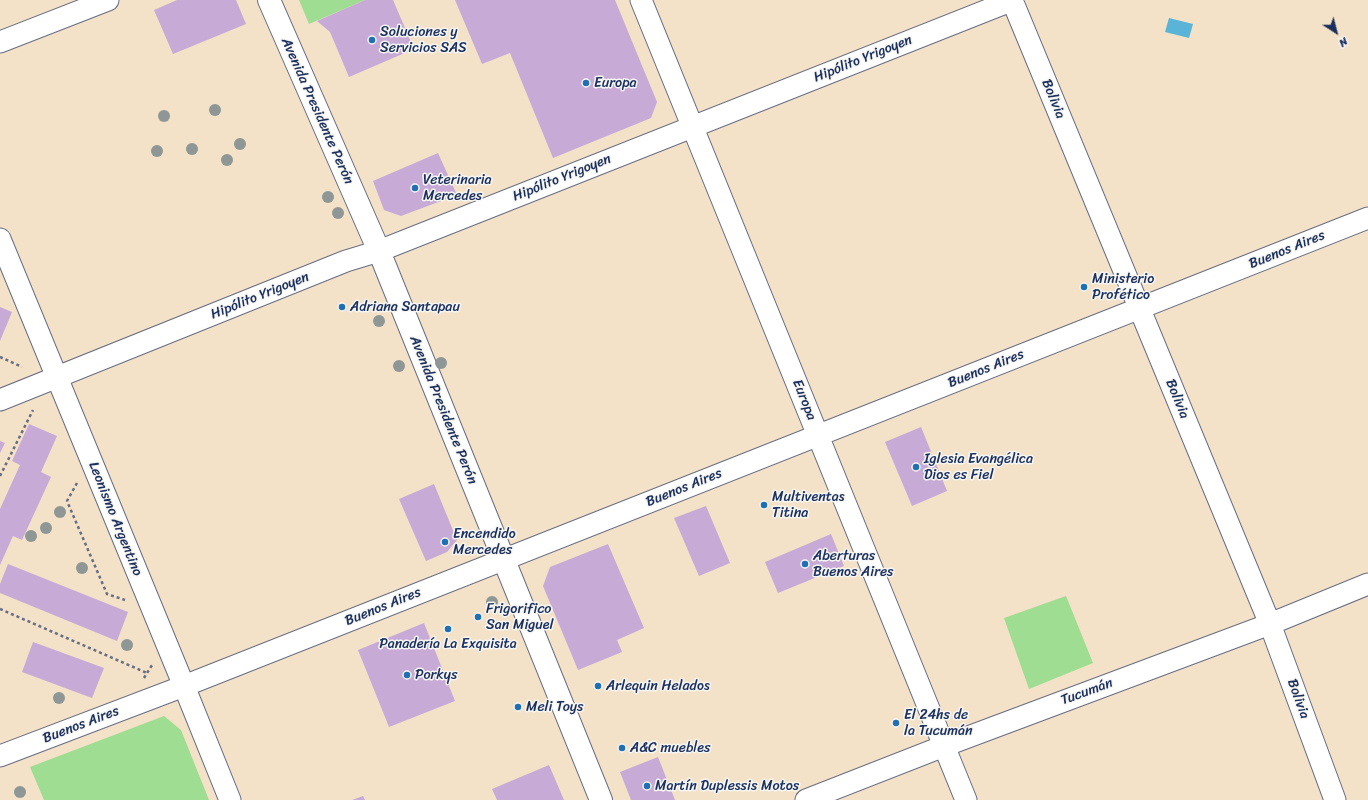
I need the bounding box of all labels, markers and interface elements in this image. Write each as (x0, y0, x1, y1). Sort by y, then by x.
north arrow (1316, 12, 1356, 52)
place label: Soluciones y Servicios SAS (380, 24, 467, 56)
street label: Hipólito Yrigoyen (811, 32, 915, 86)
text: N (1335, 32, 1352, 52)
street label: Avenida Presidente Perón (277, 35, 357, 187)
marker: Soluciones y Servicios SAS (367, 35, 377, 45)
place label: Europa (594, 75, 637, 91)
street label: Bolivia (1037, 77, 1069, 121)
marker: Europa (581, 78, 591, 88)
street label: Hipólito Yrigoyen (510, 151, 614, 205)
place label: Veterinaria Mercedes (423, 172, 492, 204)
marker: Veterinaria Mercedes (410, 183, 420, 193)
street label: Buenos Aires (1247, 227, 1327, 273)
street label: Hipólito Yrigoyen (208, 269, 312, 323)
place label: Ministerio Profético (1092, 271, 1154, 304)
marker: Ministerio Profético (1079, 282, 1089, 292)
place label: Adriana Santapau (350, 299, 460, 315)
marker: Adriana Santapau (337, 302, 347, 312)
street label: Avenida Presidente Perón (405, 333, 481, 487)
street label: Buenos Aires (946, 346, 1026, 392)
street label: Europa (788, 377, 820, 423)
street label: Bolivia (1161, 377, 1193, 421)
place label: Iglesia Evangélica Dios es Fiel (924, 451, 1033, 484)
street label: Leonismo Argentino (84, 460, 146, 578)
marker: Iglesia Evangélica Dios es Fiel (911, 462, 921, 472)
street label: Buenos Aires (644, 465, 724, 511)
place label: Multiventas Titina (772, 489, 845, 522)
marker: Multiventas Titina (759, 500, 769, 510)
place label: Encendido Mercedes (453, 526, 516, 558)
marker: Encendido Mercedes (440, 537, 450, 547)
place label: Aberturas Buenos Aires (813, 548, 894, 580)
marker: Aberturas Buenos Aires (800, 559, 810, 569)
street label: Buenos Aires (343, 584, 423, 630)
place label: Frigorifico San Miguel (486, 601, 554, 634)
marker: Frigorifico San Miguel (473, 612, 483, 622)
marker: Panadería La Exquisita (443, 624, 453, 634)
place label: Panadería La Exquisita (379, 636, 517, 652)
place label: Porkys (415, 667, 457, 683)
marker: Porkys (402, 670, 412, 680)
street label: Tucumán (1059, 675, 1115, 709)
street label: Bolivia (1283, 677, 1313, 721)
place label: Arlequin Helados (606, 678, 710, 694)
marker: Arlequin Helados (593, 681, 603, 691)
place label: Meli Toys (526, 699, 583, 715)
marker: Meli Toys (513, 702, 523, 712)
street label: Buenos Aires (40, 703, 122, 747)
place label: El 24hs de la Tucumán (904, 707, 973, 740)
marker: El 24hs de la Tucumán (891, 718, 901, 728)
place label: A&C muebles (630, 740, 711, 756)
marker: A&C muebles (617, 743, 627, 753)
place label: Martín Duplessis Motos (655, 778, 799, 794)
marker: Martín Duplessis Motos (642, 781, 652, 791)

